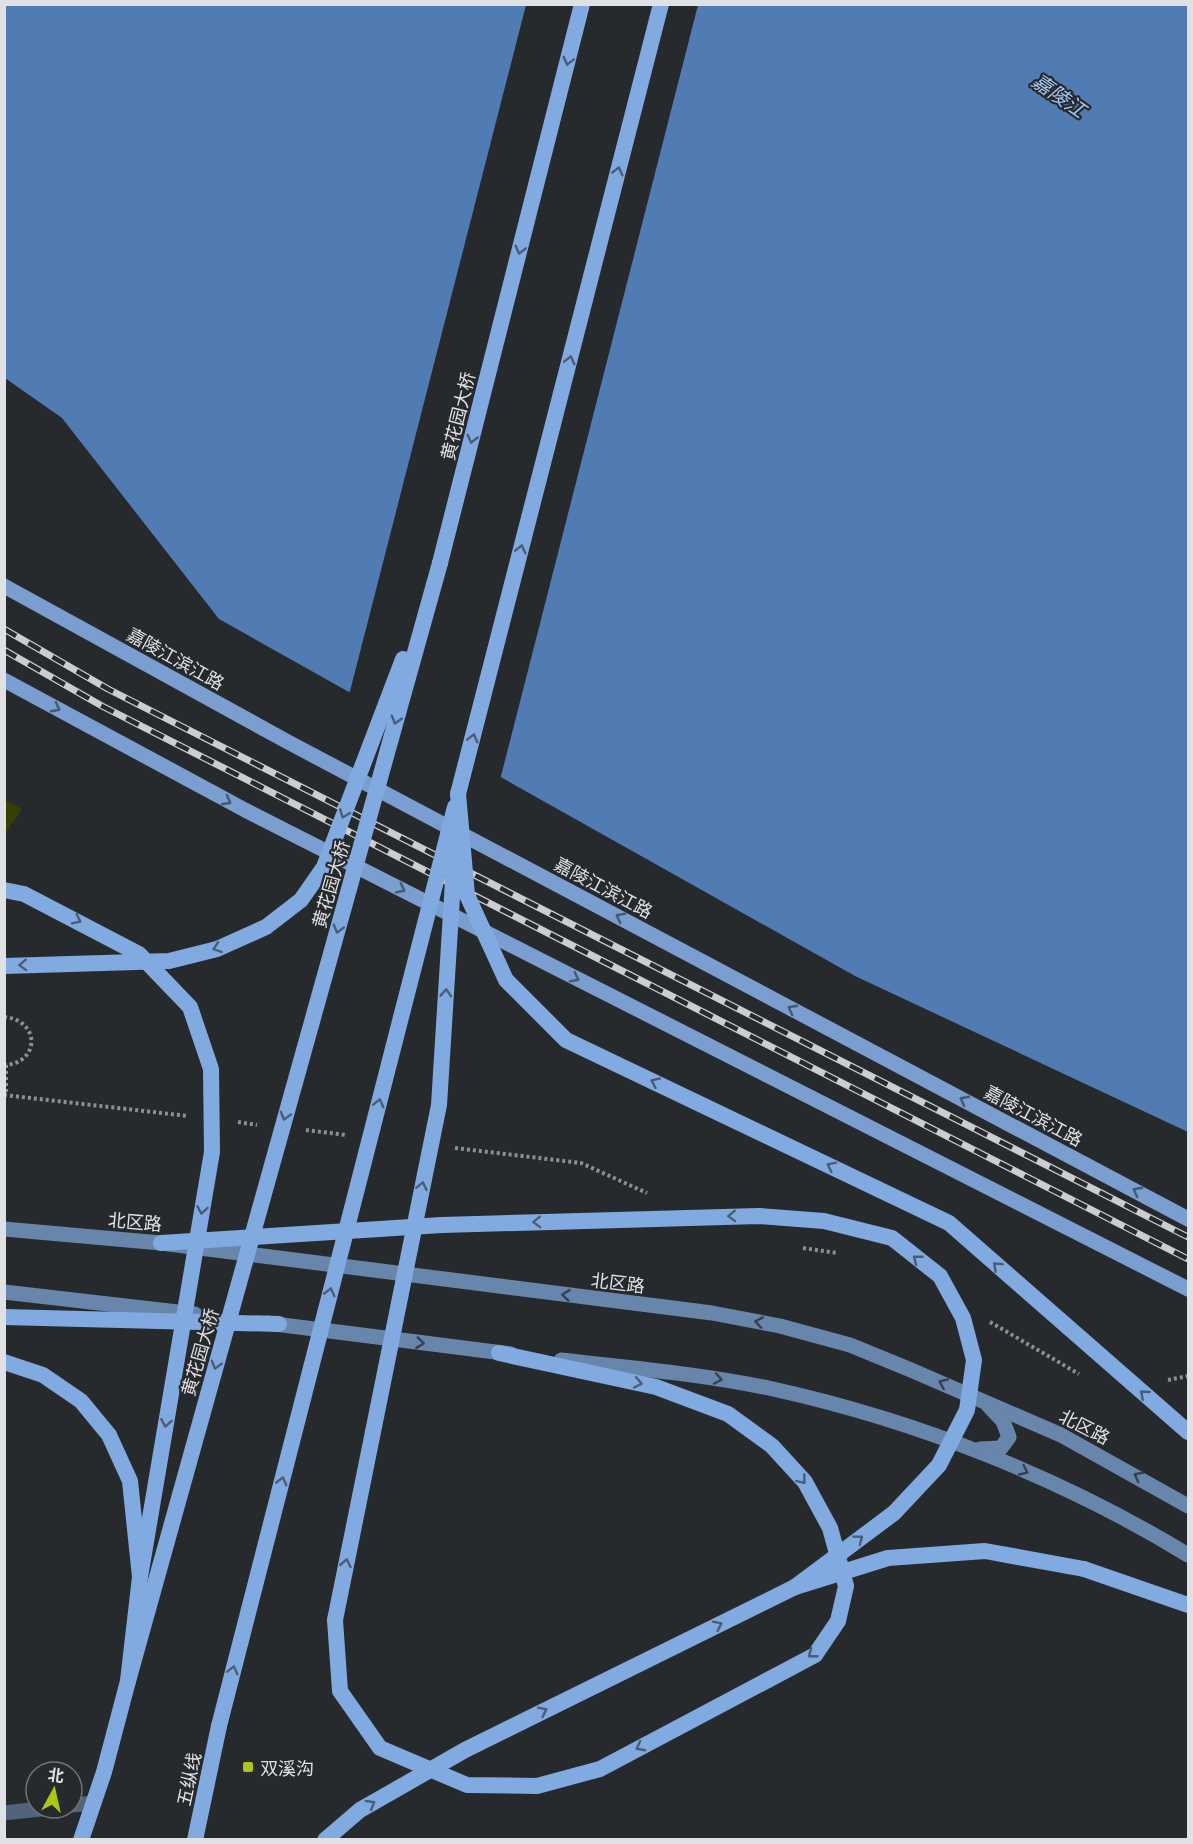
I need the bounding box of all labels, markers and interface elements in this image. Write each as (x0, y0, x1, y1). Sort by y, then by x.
one-way arrow (563, 55, 575, 66)
water label: 嘉陵江 (1027, 65, 1095, 125)
one-way arrow (611, 166, 624, 176)
one-way arrow (514, 245, 527, 255)
one-way arrow (562, 355, 575, 365)
street label: 黄花园大桥 (433, 369, 481, 463)
one-way arrow (466, 434, 479, 444)
one-way arrow (514, 544, 527, 554)
street label: 嘉陵江滨江路 (122, 620, 230, 696)
one-way arrow (50, 701, 60, 712)
one-way arrow (391, 715, 403, 725)
one-way arrow (466, 733, 478, 744)
one-way arrow (221, 794, 232, 805)
one-way arrow (339, 808, 351, 819)
street label: 黄花园大桥 (305, 837, 355, 931)
street label: 嘉陵江滨江路 (550, 850, 658, 924)
one-way arrow (395, 882, 406, 894)
one-way arrow (71, 913, 82, 925)
one-way arrow (615, 913, 626, 925)
one-way arrow (333, 923, 345, 933)
one-way arrow (212, 941, 222, 953)
one-way arrow (19, 959, 28, 971)
one-way arrow (569, 970, 580, 982)
one-way arrow (439, 989, 452, 998)
one-way arrow (788, 1005, 798, 1016)
one-way arrow (651, 1078, 662, 1090)
street label: 嘉陵江滨江路 (980, 1078, 1088, 1152)
one-way arrow (960, 1096, 971, 1107)
one-way arrow (372, 1098, 384, 1109)
one-way arrow (280, 1111, 293, 1121)
one-way arrow (827, 1162, 838, 1174)
one-way arrow (415, 1182, 428, 1192)
one-way arrow (1133, 1187, 1143, 1198)
street label: 北区路 (107, 1205, 163, 1237)
one-way arrow (196, 1205, 209, 1215)
one-way arrow (727, 1210, 736, 1223)
one-way arrow (532, 1216, 541, 1229)
one-way arrow (913, 1255, 924, 1266)
one-way arrow (993, 1262, 1004, 1273)
street label: 北区路 (590, 1265, 646, 1299)
one-way arrow (323, 1287, 336, 1297)
one-way arrow (561, 1289, 570, 1301)
street label: 黄花园大桥 (174, 1305, 224, 1399)
one-way arrow (754, 1316, 764, 1329)
one-way arrow (415, 1336, 424, 1348)
one-way arrow (211, 1359, 223, 1370)
one-way arrow (712, 1372, 722, 1385)
one-way arrow (633, 1376, 643, 1389)
one-way arrow (939, 1379, 950, 1391)
one-way arrow (1140, 1390, 1151, 1401)
street label: 北区路 (1055, 1402, 1115, 1450)
one-way arrow (160, 1417, 173, 1427)
one-way arrow (1018, 1463, 1029, 1475)
one-way arrow (1134, 1472, 1144, 1483)
one-way arrow (795, 1473, 806, 1484)
one-way arrow (274, 1476, 287, 1486)
one-way arrow (852, 1536, 863, 1547)
one-way arrow (339, 1558, 352, 1568)
one-way arrow (711, 1621, 722, 1632)
one-way arrow (807, 1647, 818, 1658)
one-way arrow (226, 1665, 239, 1675)
one-way arrow (536, 1707, 547, 1719)
one-way arrow (636, 1740, 647, 1751)
street label: 五纵线 (169, 1750, 207, 1808)
place label: 双溪沟 (260, 1754, 314, 1781)
north arrow (24, 1760, 84, 1820)
marker: 双溪沟 (241, 1760, 255, 1774)
text: 北 (47, 1761, 66, 1787)
one-way arrow (365, 1800, 375, 1811)

